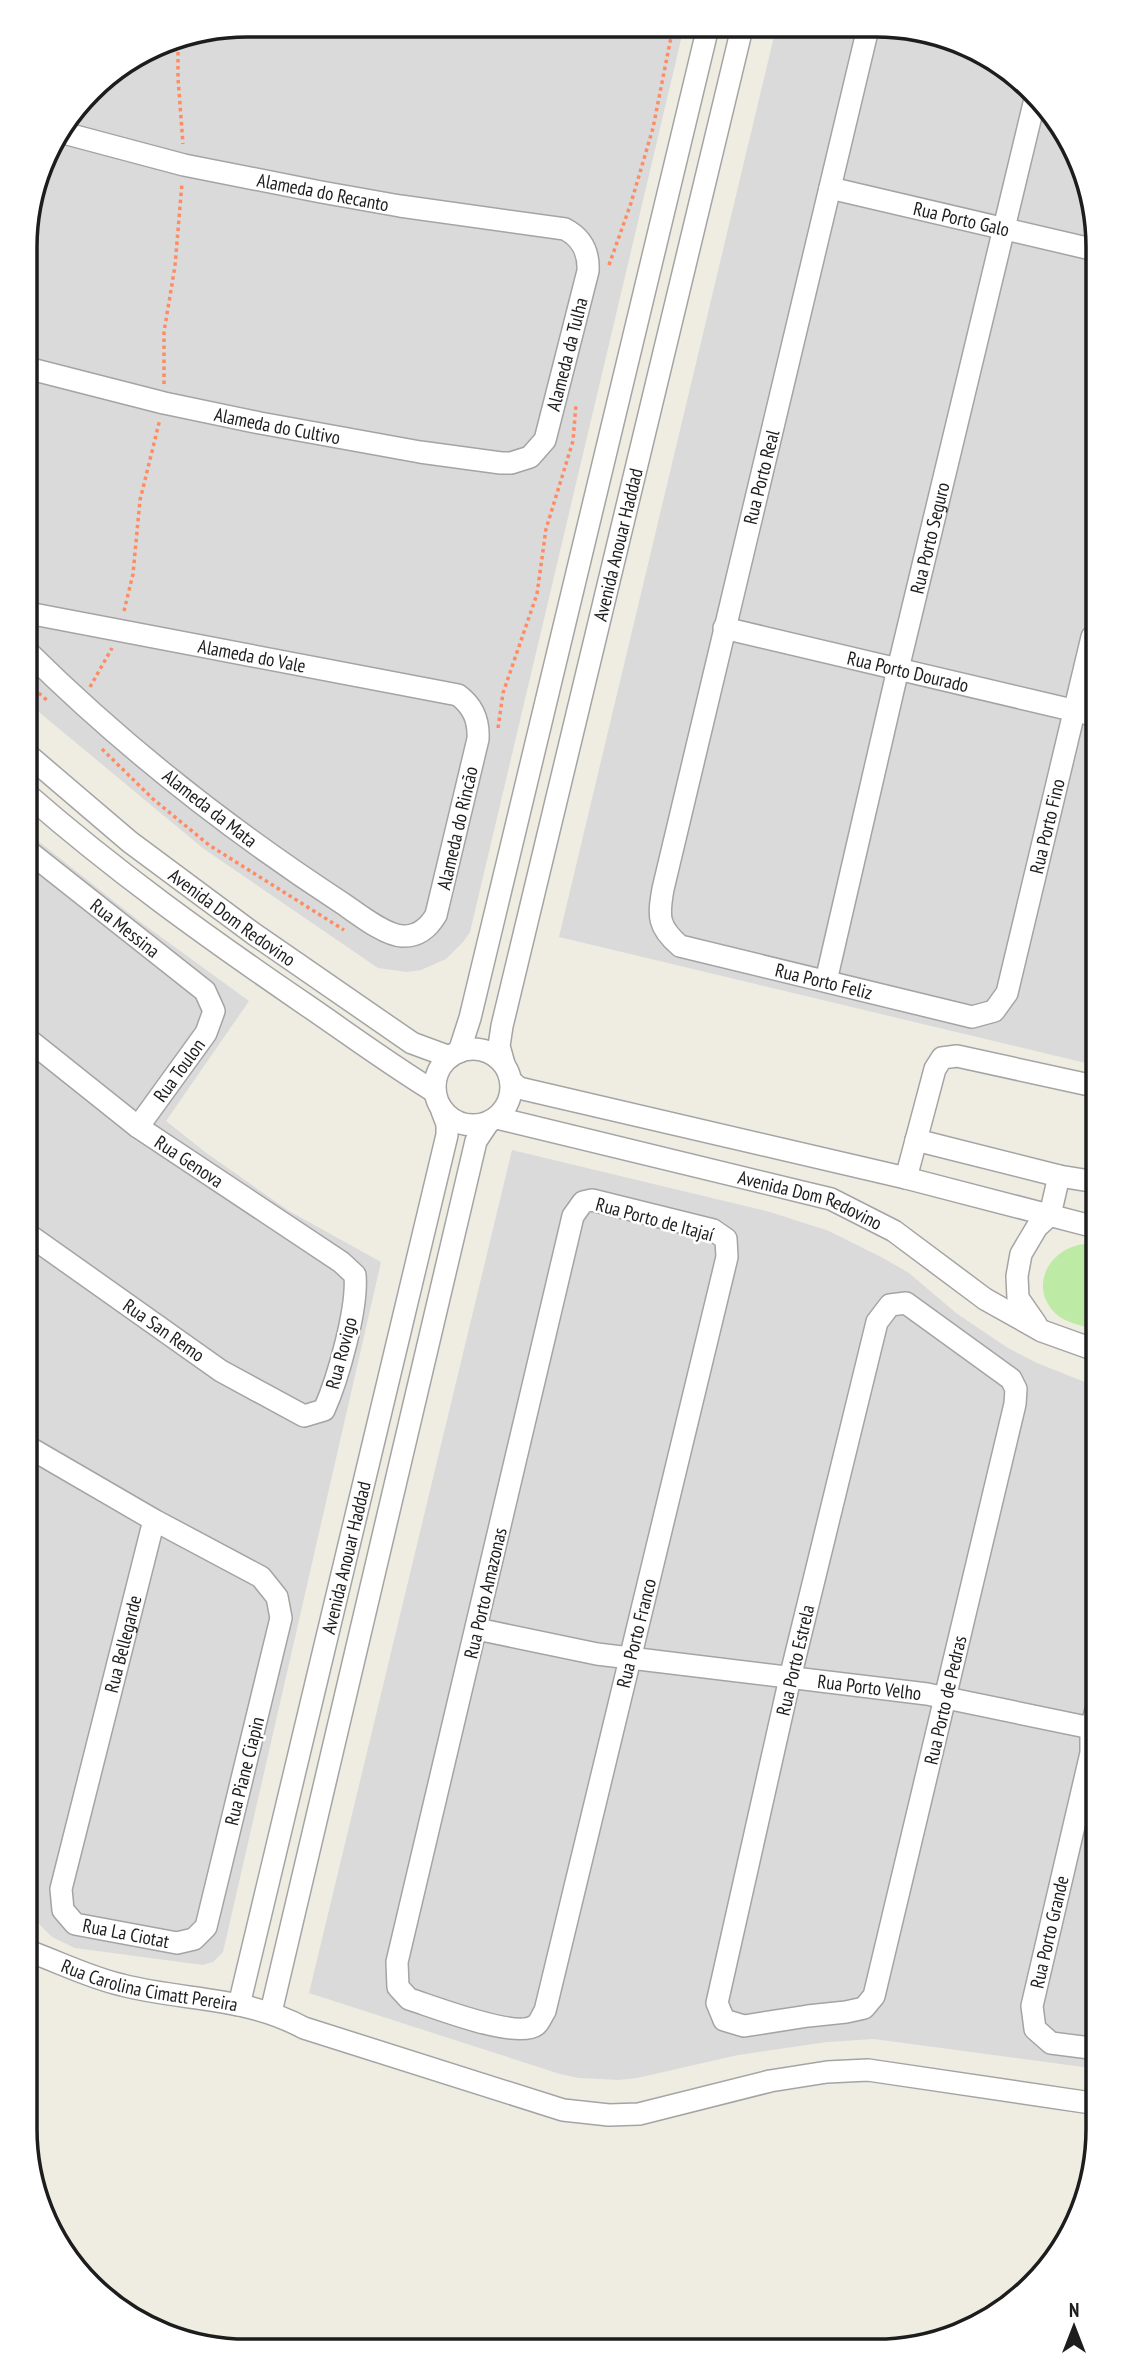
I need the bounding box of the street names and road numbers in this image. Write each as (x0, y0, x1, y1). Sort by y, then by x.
street label: Alameda do Recanto (255, 167, 391, 217)
street label: Rua Porto Galo (911, 196, 1012, 242)
street label: Alameda da Tulha (541, 295, 593, 413)
street label: Alameda do Cultivo (212, 402, 342, 449)
street label: Rua Porto Real (738, 427, 784, 527)
street label: Avenida Anouar Haddad (588, 466, 648, 623)
street label: Rua Porto Seguro (905, 480, 955, 596)
street label: Alameda do Vale (196, 634, 308, 678)
street label: Rua Porto Dourado (845, 645, 971, 697)
street label: Alameda da Mata (158, 764, 262, 852)
street label: Alameda do Rincão (431, 764, 483, 892)
street label: Rua Porto Fino (1024, 776, 1070, 876)
street label: Avenida Dom Redovino (164, 863, 300, 971)
street label: Rua Messina (86, 893, 165, 963)
street label: Rua Porto Feliz (773, 958, 875, 1004)
street label: Rua Toulon (148, 1034, 210, 1106)
street label: Rua Genova (150, 1130, 228, 1193)
street label: Avenida Dom Redovino (736, 1165, 886, 1235)
street label: Rua Porto de Itajaí (593, 1192, 717, 1246)
street label: Rua San Remo (119, 1293, 209, 1367)
street label: Rua Rovigo (320, 1314, 362, 1392)
street label: Avenida Anouar Haddad (316, 1479, 376, 1636)
street label: Rua Porto Amazonas (458, 1525, 512, 1661)
street label: Rua Porto Franco (611, 1576, 661, 1690)
street label: Rua Bellegarde (99, 1593, 147, 1695)
street label: Rua Porto Estrela (771, 1602, 819, 1718)
street label: Rua Porto de Pedras (919, 1633, 971, 1767)
street label: Rua Porto Velho (816, 1669, 923, 1705)
street label: Rua Piane Ciapin (219, 1714, 269, 1828)
street label: Rua Porto Grande (1024, 1873, 1074, 1991)
street label: Rua La Ciotat (81, 1913, 172, 1953)
street label: Rua Carolina Cimatt Pereira (58, 1953, 240, 2016)

